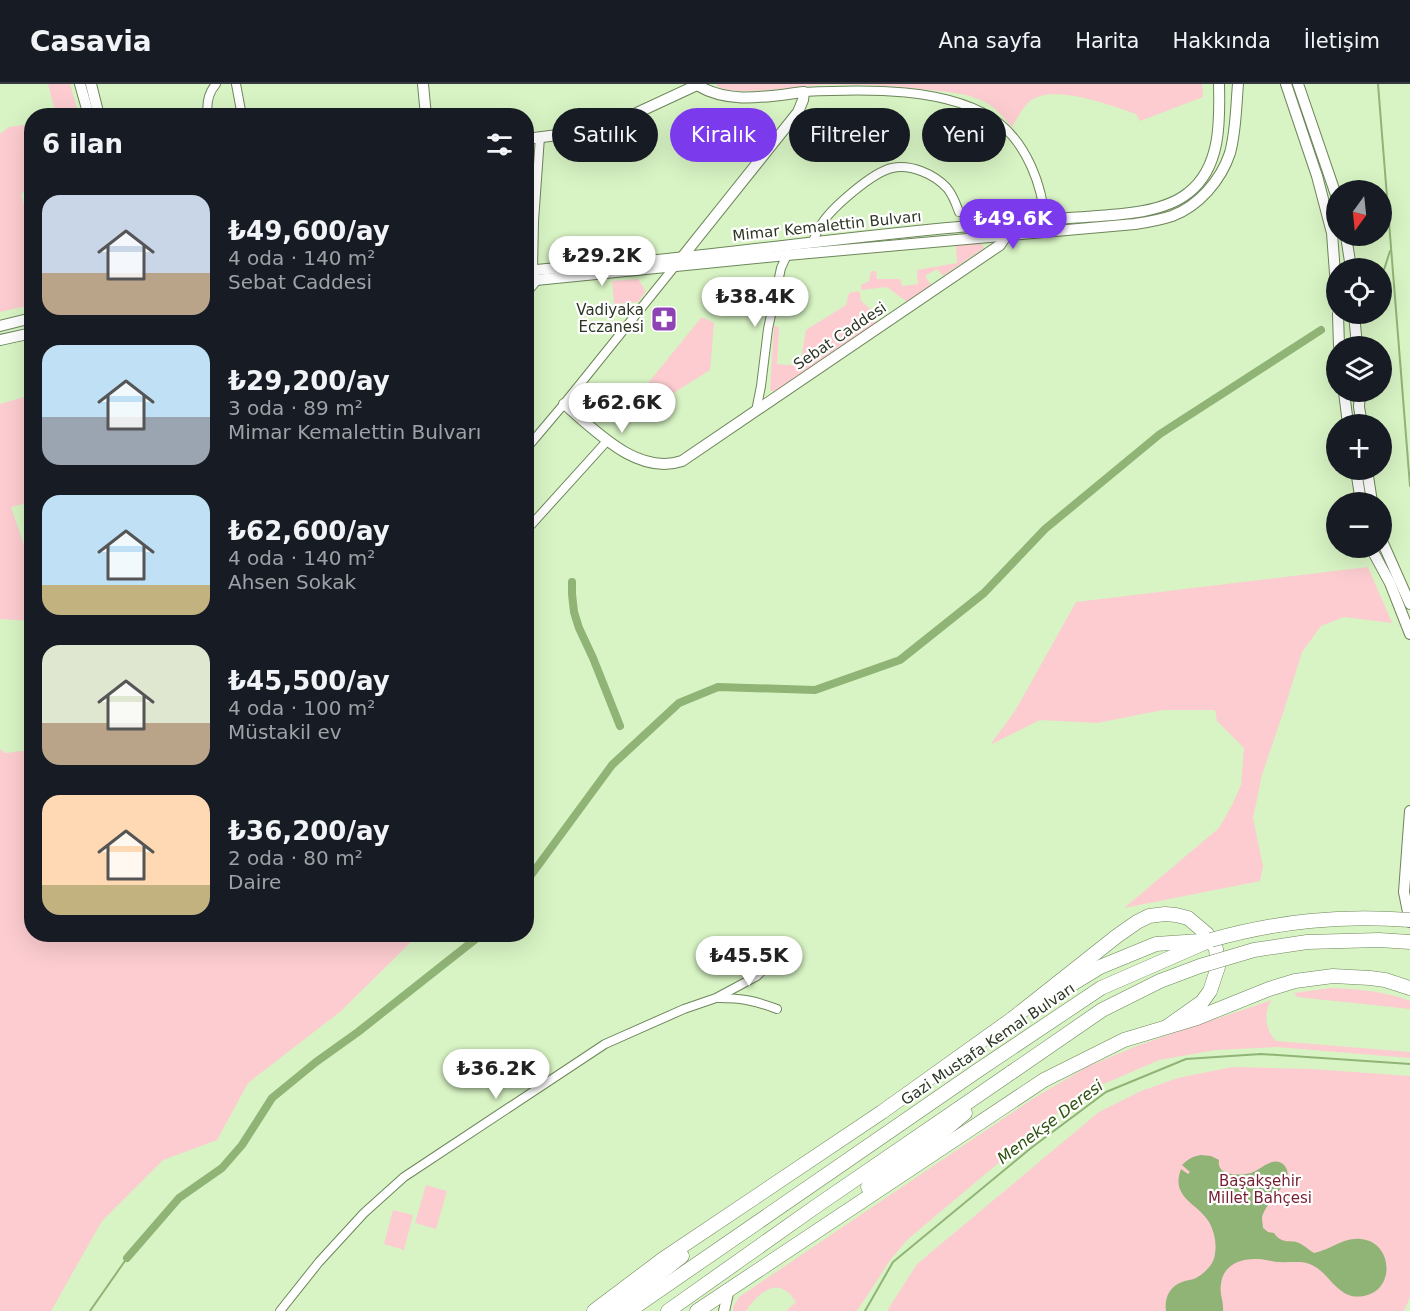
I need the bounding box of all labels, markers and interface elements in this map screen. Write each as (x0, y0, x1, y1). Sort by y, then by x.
text: Casavia (30, 25, 152, 58)
text: Ana sayfa (938, 29, 1042, 53)
text: Harita (1075, 29, 1139, 53)
text: Hakkında (1172, 29, 1271, 53)
text: İletişim (1304, 29, 1380, 53)
chip: Satılık (552, 108, 658, 162)
chip: Kiralık (670, 108, 777, 162)
chip: Filtreler (789, 108, 910, 162)
chip: Yeni (922, 108, 1006, 162)
icon: filters (483, 128, 516, 161)
text: 6 ilan (42, 129, 123, 159)
north arrow (1326, 180, 1392, 246)
map controls (1326, 180, 1392, 558)
pin: ₺49.6K (964, 199, 1062, 250)
text: ₺49.6K (974, 206, 1052, 230)
street label: Mimar Kemalettin Bulvarı (732, 207, 922, 245)
text: ₺49,600/ay (228, 216, 390, 246)
icon: home (90, 219, 162, 291)
pin: ₺29.2K (553, 236, 651, 287)
text: ₺29.2K (563, 243, 641, 267)
text: 4 oda · 140 m² (228, 246, 375, 270)
button: locate (1326, 258, 1392, 324)
text: Sebat Caddesi (228, 270, 372, 294)
pin: ₺38.4K (706, 277, 804, 328)
text: ₺38.4K (716, 284, 794, 308)
street label: Sebat Caddesi (790, 298, 890, 374)
place label: Vadiyaka Eczanesi (576, 301, 644, 336)
pharmacy icon: Vadiyaka Eczanesi (649, 304, 679, 334)
button: layers (1326, 336, 1392, 402)
text: ₺29,200/ay (228, 366, 390, 396)
icon: home (90, 369, 162, 441)
pin: ₺62.6K (573, 383, 671, 434)
text: ₺62.6K (583, 390, 661, 414)
text: 3 oda · 89 m² (228, 396, 363, 420)
button: + (1326, 414, 1392, 480)
text: Mimar Kemalettin Bulvarı (228, 420, 481, 444)
button: − (1326, 492, 1392, 558)
text: ₺62,600/ay (228, 516, 390, 546)
icon: home (90, 519, 162, 591)
text: 4 oda · 140 m² (228, 546, 375, 570)
text: Ahsen Sokak (228, 570, 356, 594)
text: ₺45,500/ay (228, 666, 390, 696)
icon: home (90, 669, 162, 741)
text: 4 oda · 100 m² (228, 696, 375, 720)
text: Müstakil ev (228, 720, 342, 744)
text: ₺36,200/ay (228, 816, 390, 846)
icon: home (90, 819, 162, 891)
text: 2 oda · 80 m² (228, 846, 363, 870)
text: Daire (228, 870, 281, 894)
pin: ₺45.5K (700, 936, 798, 987)
text: ₺45.5K (710, 943, 788, 967)
street label: Gazi Mustafa Kemal Bulvarı (898, 979, 1078, 1109)
pin: ₺36.2K (447, 1049, 545, 1100)
text: ₺36.2K (457, 1056, 535, 1080)
water label: Menekşe Deresi (993, 1076, 1107, 1168)
park label: Başakşehir Millet Bahçesi (1208, 1172, 1312, 1207)

